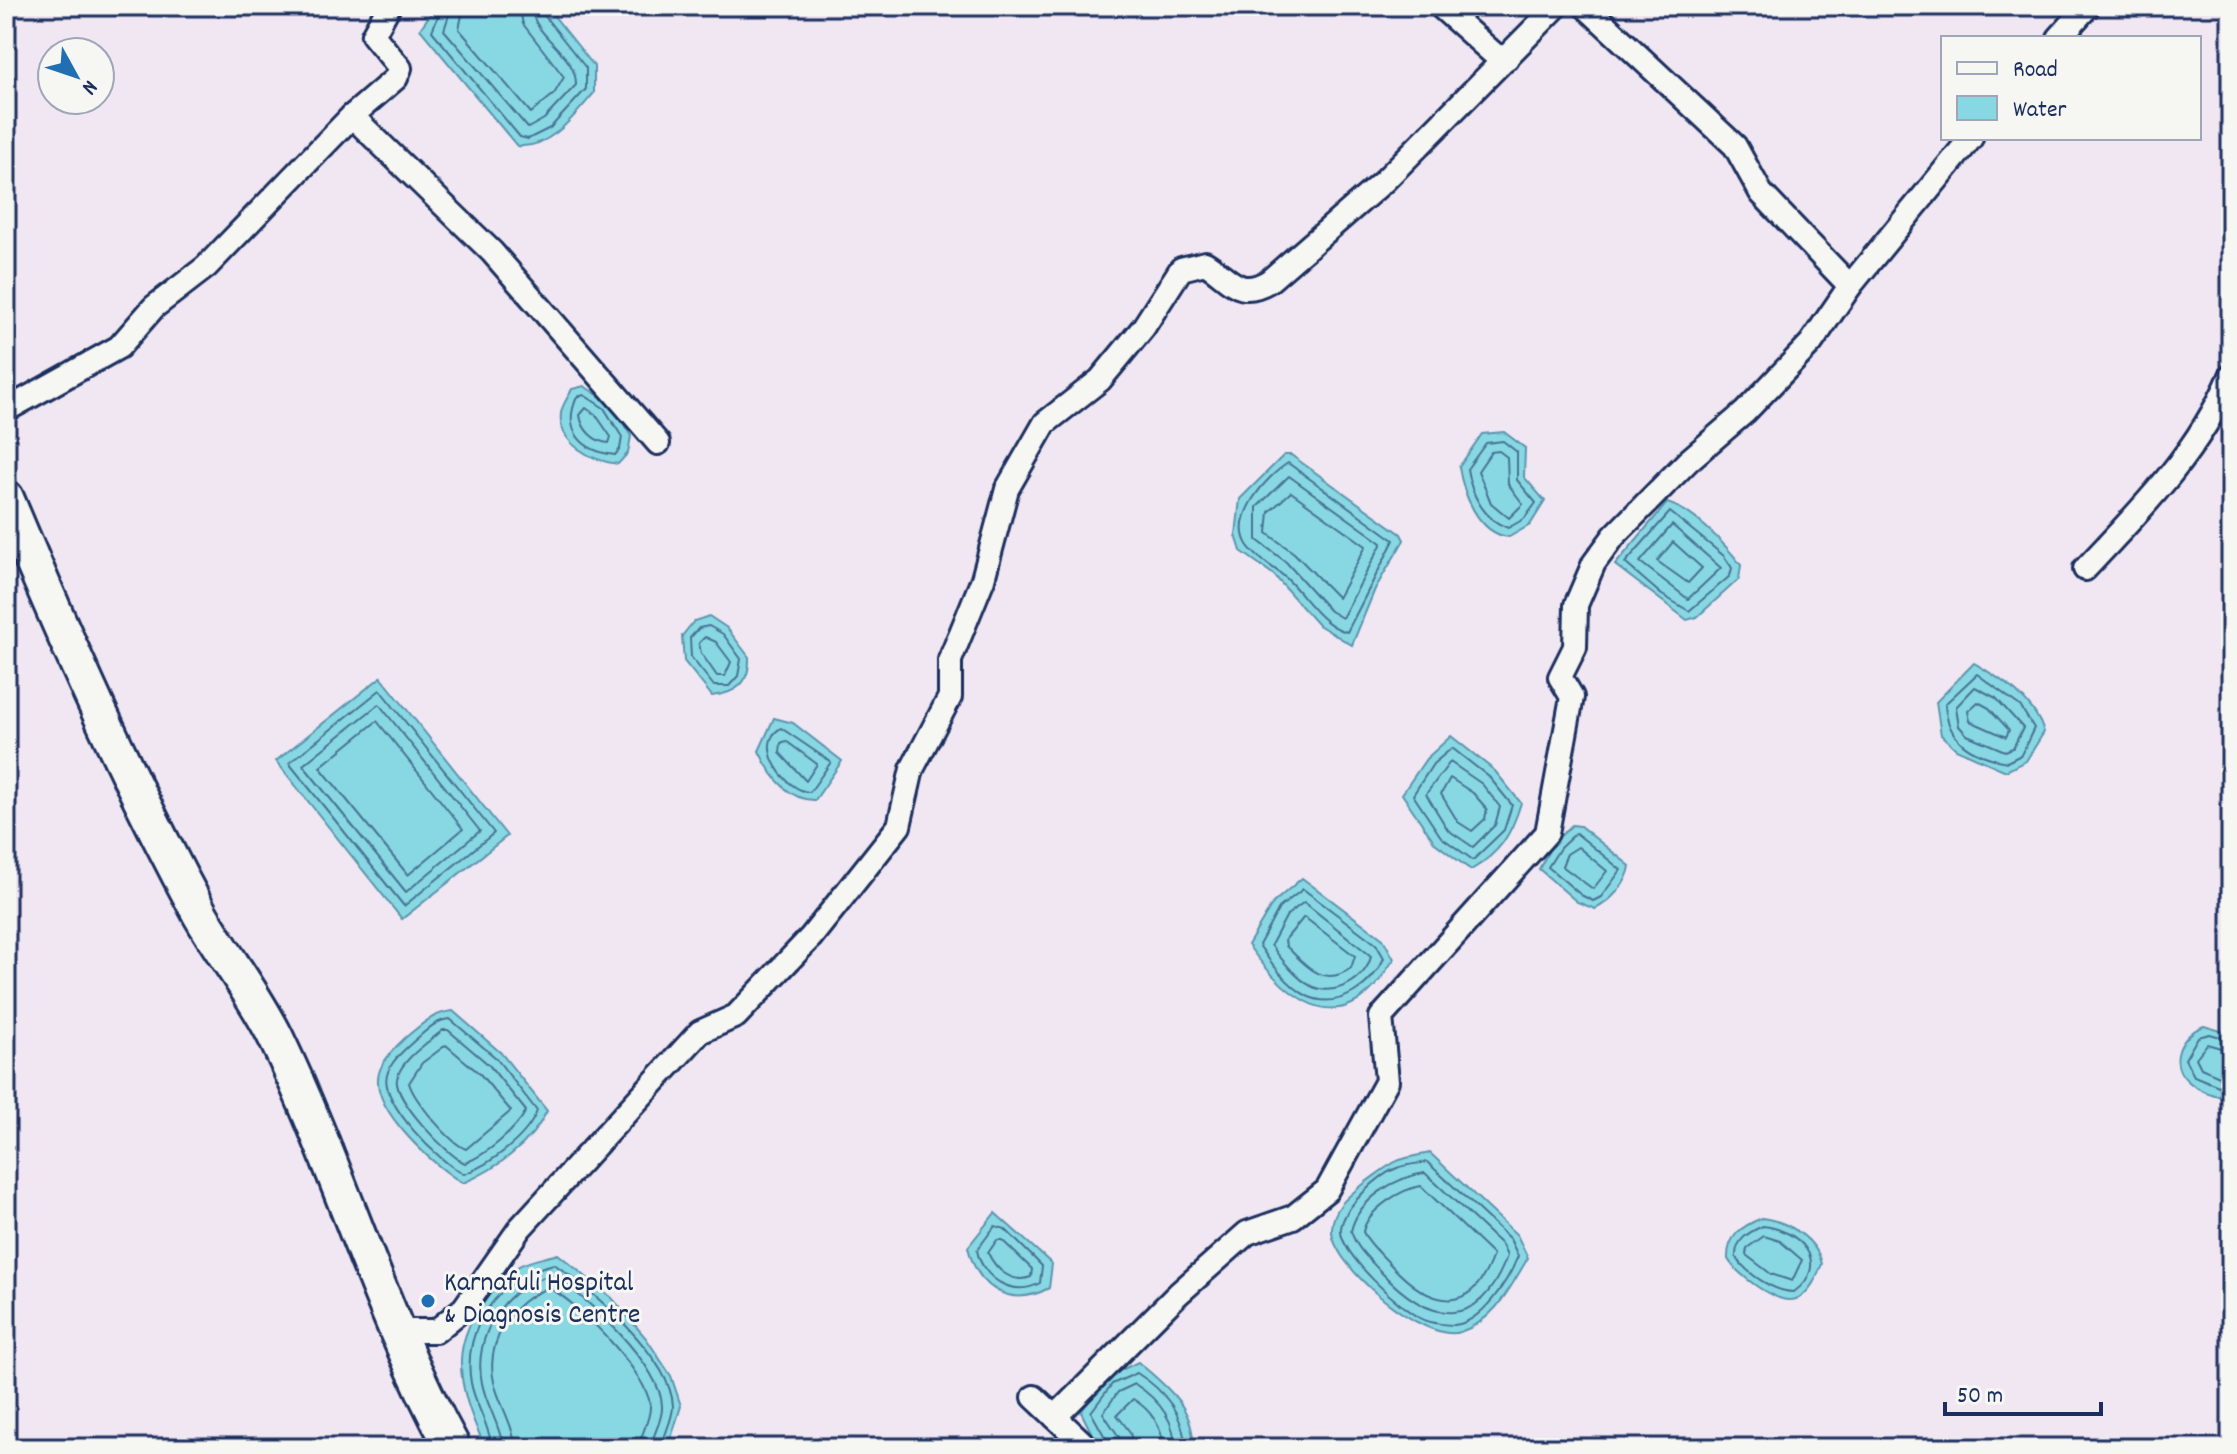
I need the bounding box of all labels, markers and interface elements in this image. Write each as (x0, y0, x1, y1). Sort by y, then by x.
north arrow (36, 36, 116, 116)
legend (1941, 36, 2201, 140)
text: Road (2013, 54, 2058, 88)
text: N (73, 72, 104, 101)
text: Water (2013, 94, 2066, 128)
place label: Karnafuli Hospital & Diagnosis Centre (444, 1265, 640, 1337)
marker: Karnafuli Hospital & Diagnosis Centre (419, 1292, 437, 1310)
scale bar (1945, 1366, 2101, 1416)
text: 50 m (1957, 1380, 2003, 1414)

